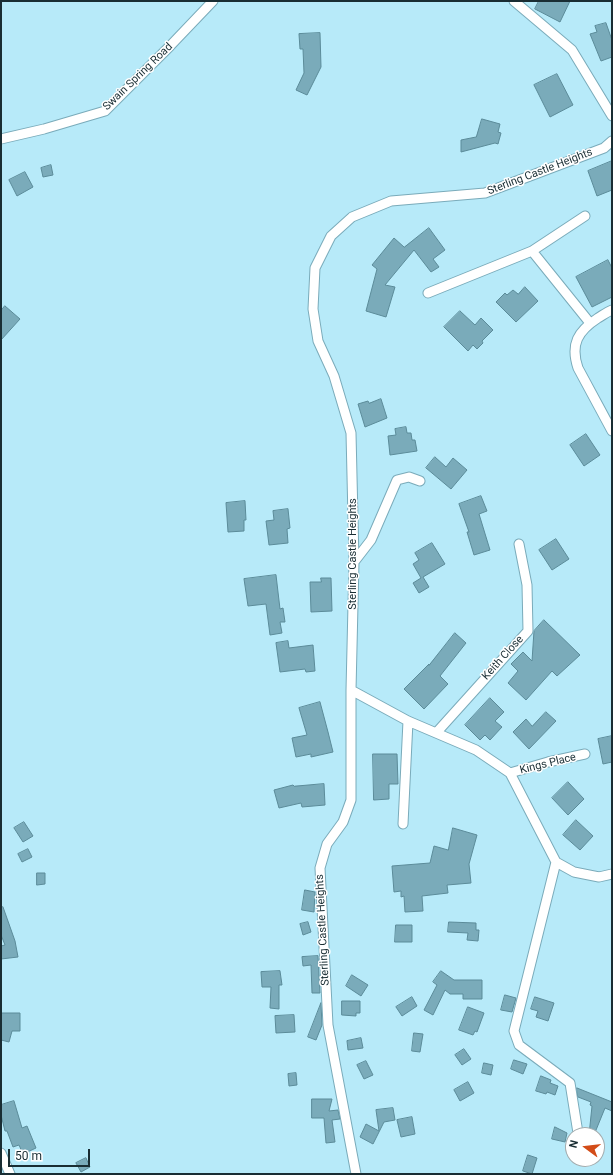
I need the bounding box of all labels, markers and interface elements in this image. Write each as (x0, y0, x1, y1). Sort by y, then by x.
street label: Swain Spring Road (100, 40, 176, 114)
street label: Sterling Castle Heights (486, 146, 594, 198)
street label: Sterling Castle Heights (346, 498, 360, 610)
street label: Keith Close (480, 633, 526, 683)
street label: Kings Place (519, 751, 577, 777)
street label: Sterling Castle Heights (313, 874, 333, 986)
north arrow (565, 1127, 605, 1167)
text: N (567, 1139, 581, 1149)
scale bar (10, 1141, 92, 1167)
text: 50 m (15, 1149, 42, 1163)

